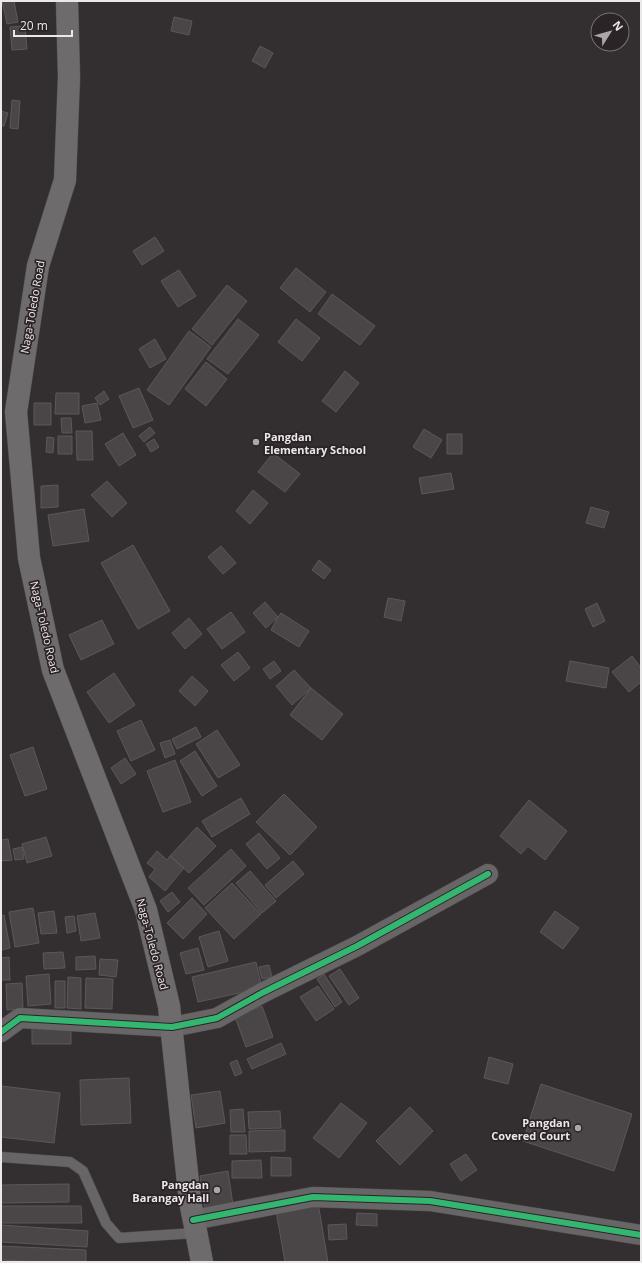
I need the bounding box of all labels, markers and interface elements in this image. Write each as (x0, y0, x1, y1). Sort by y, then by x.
scale bar (14, 12, 72, 38)
north arrow (590, 12, 630, 52)
text: 20 m (20, 17, 48, 34)
text: N (610, 18, 627, 34)
street label: Naga-Toledo Road (16, 259, 48, 355)
place label: Pangdan Elementary School (264, 429, 366, 457)
marker: Pangdan Elementary School (251, 437, 261, 447)
street label: Naga-Toledo Road (27, 579, 63, 675)
street label: Naga-Toledo Road (134, 897, 172, 991)
place label: Pangdan Covered Court (491, 1115, 570, 1143)
marker: Pangdan Covered Court (573, 1123, 583, 1133)
place label: Pangdan Barangay Hall (132, 1177, 209, 1205)
marker: Pangdan Barangay Hall (212, 1185, 222, 1195)

